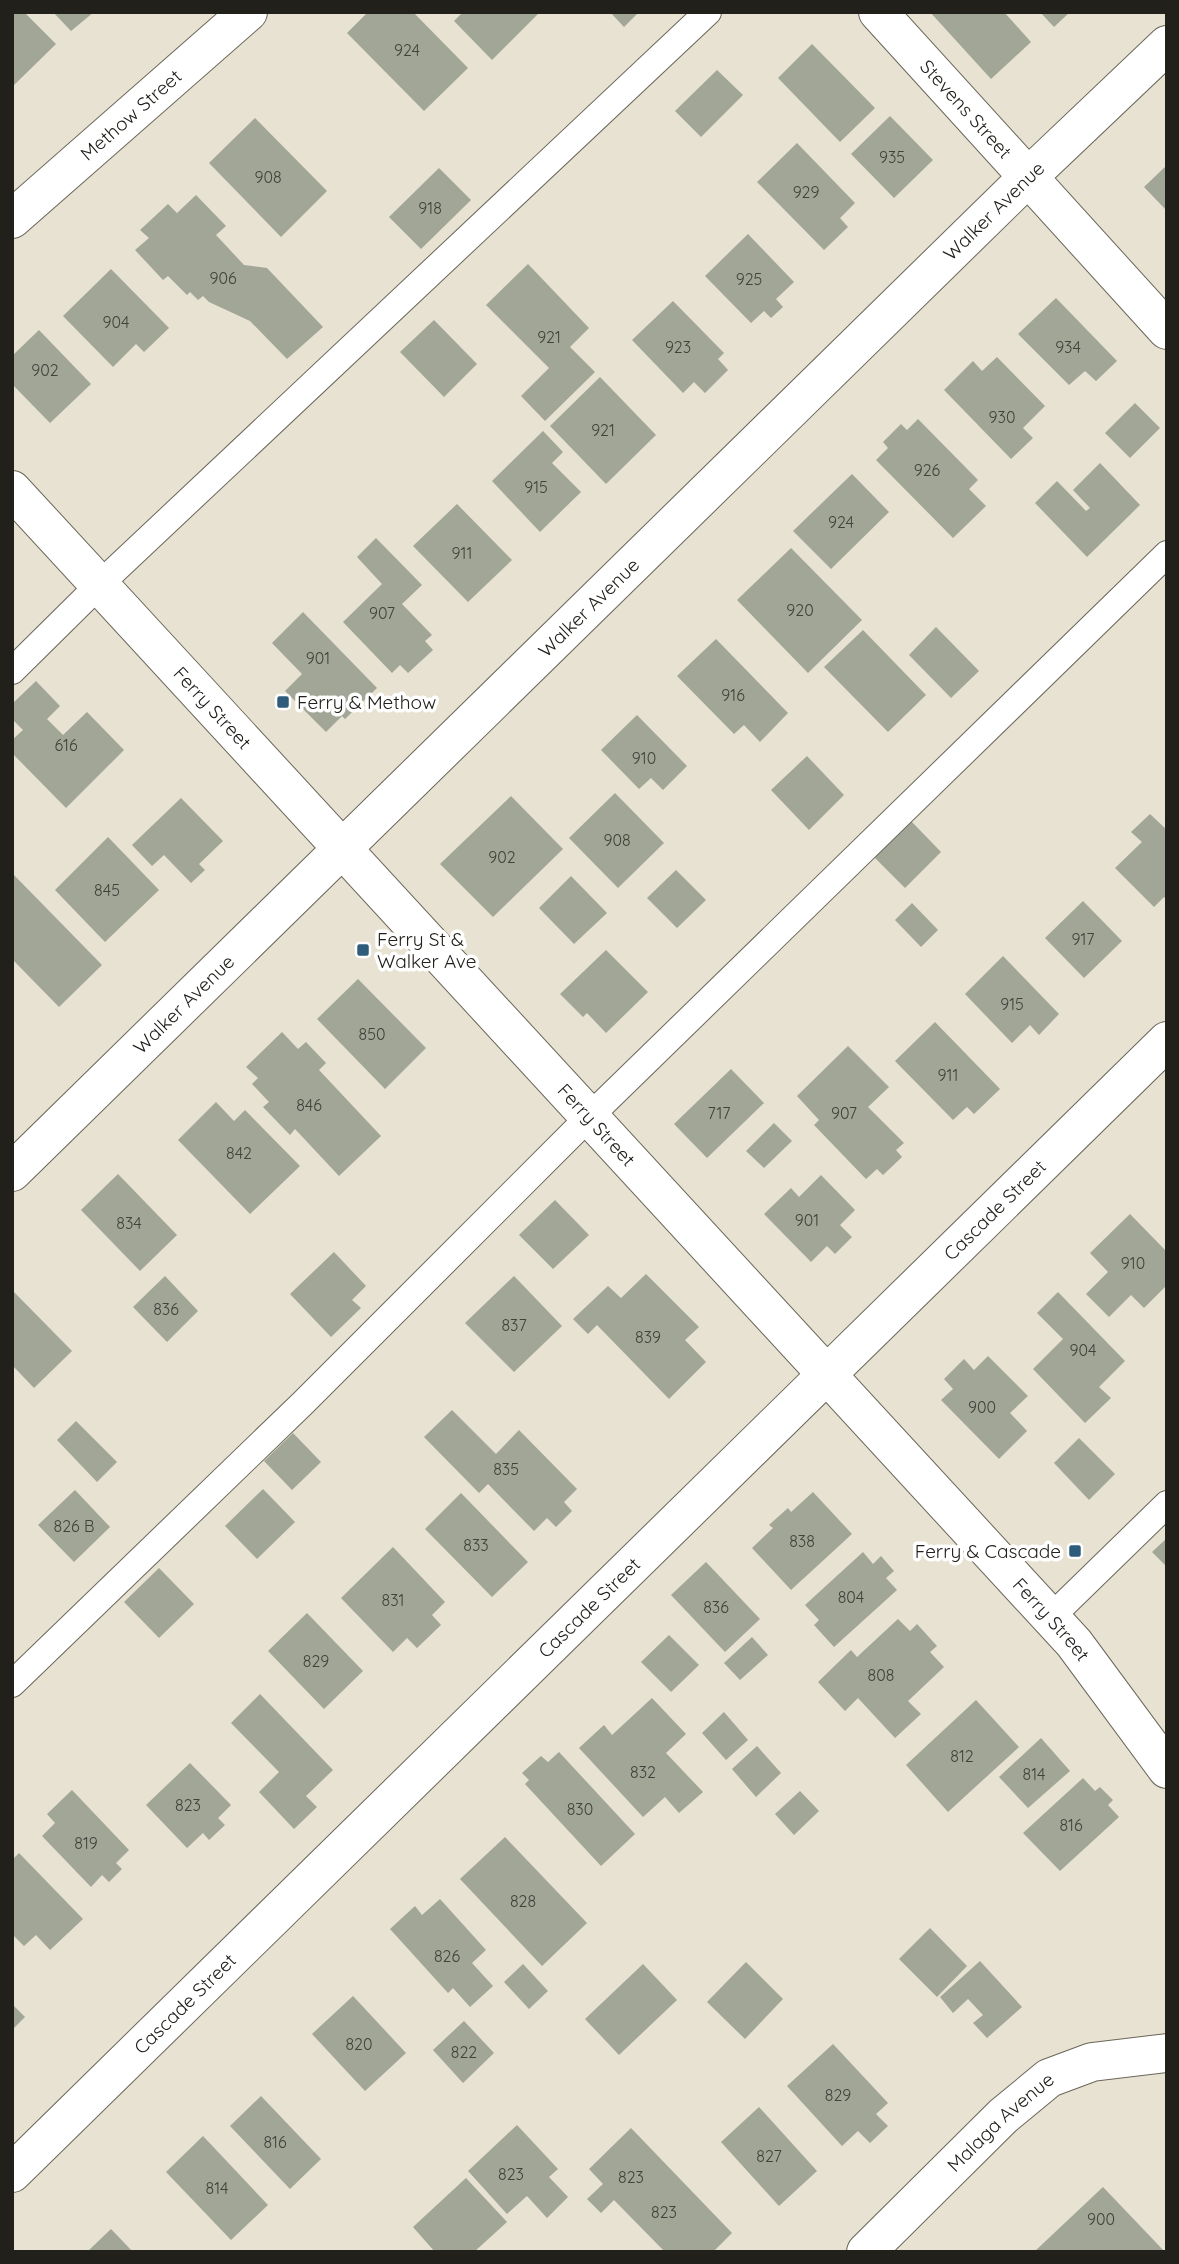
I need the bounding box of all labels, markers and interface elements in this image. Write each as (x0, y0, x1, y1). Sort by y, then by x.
house number: 924 (394, 40, 420, 60)
street label: Stevens Street (915, 54, 1017, 163)
street label: Methow Street (75, 64, 186, 166)
house number: 935 (879, 147, 905, 167)
street label: Walker Avenue (938, 156, 1049, 265)
house number: 908 (254, 167, 282, 187)
house number: 929 (793, 182, 819, 202)
house number: 918 (418, 198, 442, 218)
house number: 906 (209, 268, 237, 288)
house number: 925 (736, 269, 762, 289)
house number: 904 (103, 312, 129, 332)
house number: 921 (537, 327, 561, 347)
house number: 923 (665, 337, 691, 357)
house number: 934 (1055, 337, 1081, 357)
house number: 902 (31, 360, 59, 380)
house number: 930 (989, 407, 1015, 427)
house number: 921 (591, 420, 615, 440)
house number: 926 (914, 460, 941, 480)
house number: 915 (524, 477, 548, 497)
house number: 924 (828, 512, 854, 532)
house number: 911 (452, 543, 472, 563)
street label: Walker Avenue (533, 553, 644, 662)
house number: 920 (786, 600, 814, 620)
house number: 907 (369, 603, 395, 623)
house number: 901 (306, 648, 330, 668)
street label: Ferry Street (169, 661, 257, 754)
house number: 916 (721, 685, 745, 705)
place label: Ferry & Methow (297, 690, 436, 714)
marker: Ferry & Methow (275, 694, 291, 710)
house number: 616 (54, 735, 78, 755)
house number: 910 (632, 748, 656, 768)
house number: 908 (603, 830, 631, 850)
house number: 902 (488, 847, 516, 867)
house number: 845 (94, 880, 120, 900)
place label: Ferry St & Walker Ave (377, 927, 477, 973)
house number: 917 (1071, 929, 1095, 949)
marker: Ferry St & Walker Ave (355, 942, 371, 958)
street label: Walker Avenue (128, 949, 239, 1059)
house number: 915 (1000, 994, 1024, 1014)
house number: 850 (359, 1024, 385, 1044)
house number: 911 (938, 1065, 958, 1085)
street label: Ferry Street (553, 1078, 641, 1171)
house number: 846 (296, 1095, 322, 1115)
house number: 717 (707, 1103, 731, 1123)
house number: 907 (831, 1103, 857, 1123)
house number: 842 (226, 1143, 252, 1163)
street label: Cascade Street (939, 1155, 1051, 1265)
house number: 901 (795, 1210, 819, 1230)
house number: 834 (116, 1213, 142, 1233)
house number: 910 (1121, 1253, 1145, 1273)
house number: 836 (153, 1299, 179, 1319)
house number: 837 (501, 1315, 527, 1335)
house number: 839 (635, 1327, 661, 1347)
house number: 904 (1070, 1340, 1096, 1360)
house number: 900 (968, 1397, 996, 1417)
house number: 835 (493, 1459, 519, 1479)
house number: 826 B (54, 1516, 94, 1536)
house number: 838 (789, 1531, 815, 1551)
house number: 833 (463, 1535, 489, 1555)
place label: Ferry & Cascade (915, 1539, 1061, 1563)
marker: Ferry & Cascade (1067, 1543, 1083, 1559)
street label: Cascade Street (533, 1552, 645, 1663)
street label: Ferry Street (1008, 1573, 1095, 1666)
house number: 804 (838, 1587, 864, 1607)
house number: 831 (382, 1590, 404, 1610)
house number: 836 (703, 1597, 729, 1617)
house number: 829 (303, 1651, 329, 1671)
house number: 808 (868, 1665, 894, 1685)
house number: 812 (950, 1746, 974, 1766)
house number: 832 (630, 1762, 656, 1782)
house number: 814 (1023, 1764, 1045, 1784)
house number: 823 (175, 1795, 201, 1815)
house number: 830 (567, 1799, 593, 1819)
house number: 816 (1059, 1815, 1083, 1835)
house number: 819 (74, 1833, 98, 1853)
house number: 828 (510, 1891, 536, 1911)
house number: 826 (434, 1946, 460, 1966)
street label: Cascade Street (129, 1948, 241, 2059)
house number: 820 (345, 2034, 373, 2054)
house number: 822 (451, 2042, 477, 2062)
street label: Malaga Avenue (942, 2067, 1059, 2177)
house number: 829 (825, 2085, 851, 2105)
house number: 816 (263, 2132, 287, 2152)
house number: 827 (756, 2146, 782, 2166)
house number: 823 (498, 2164, 524, 2184)
house number: 823 (618, 2167, 644, 2187)
house number: 814 (206, 2178, 228, 2198)
house number: 823 (651, 2202, 677, 2222)
house number: 900 (1087, 2209, 1115, 2229)

